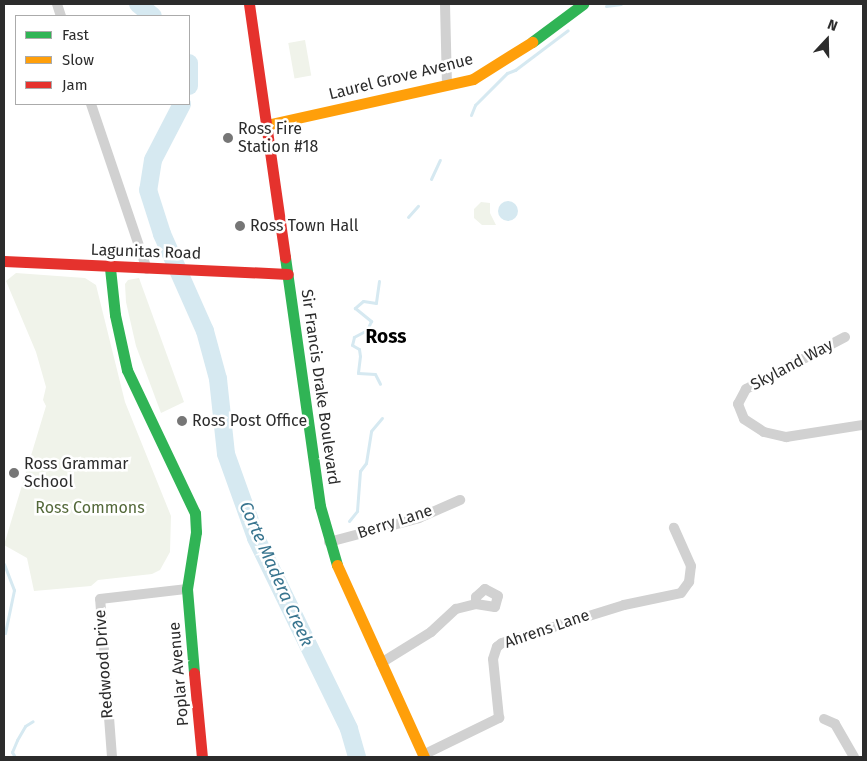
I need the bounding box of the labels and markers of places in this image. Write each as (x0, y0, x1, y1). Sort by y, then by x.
place label: Ross Fire Station #18 (238, 119, 318, 157)
marker: Ross Fire Station #18 (222, 132, 234, 144)
place label: Ross Town Hall (250, 216, 358, 236)
marker: Ross Town Hall (234, 220, 246, 232)
place label: Ross Post Office (192, 411, 307, 431)
marker: Ross Post Office (176, 415, 188, 427)
place label: Ross Grammar School (24, 454, 129, 492)
marker: Ross Grammar School (8, 467, 20, 479)

